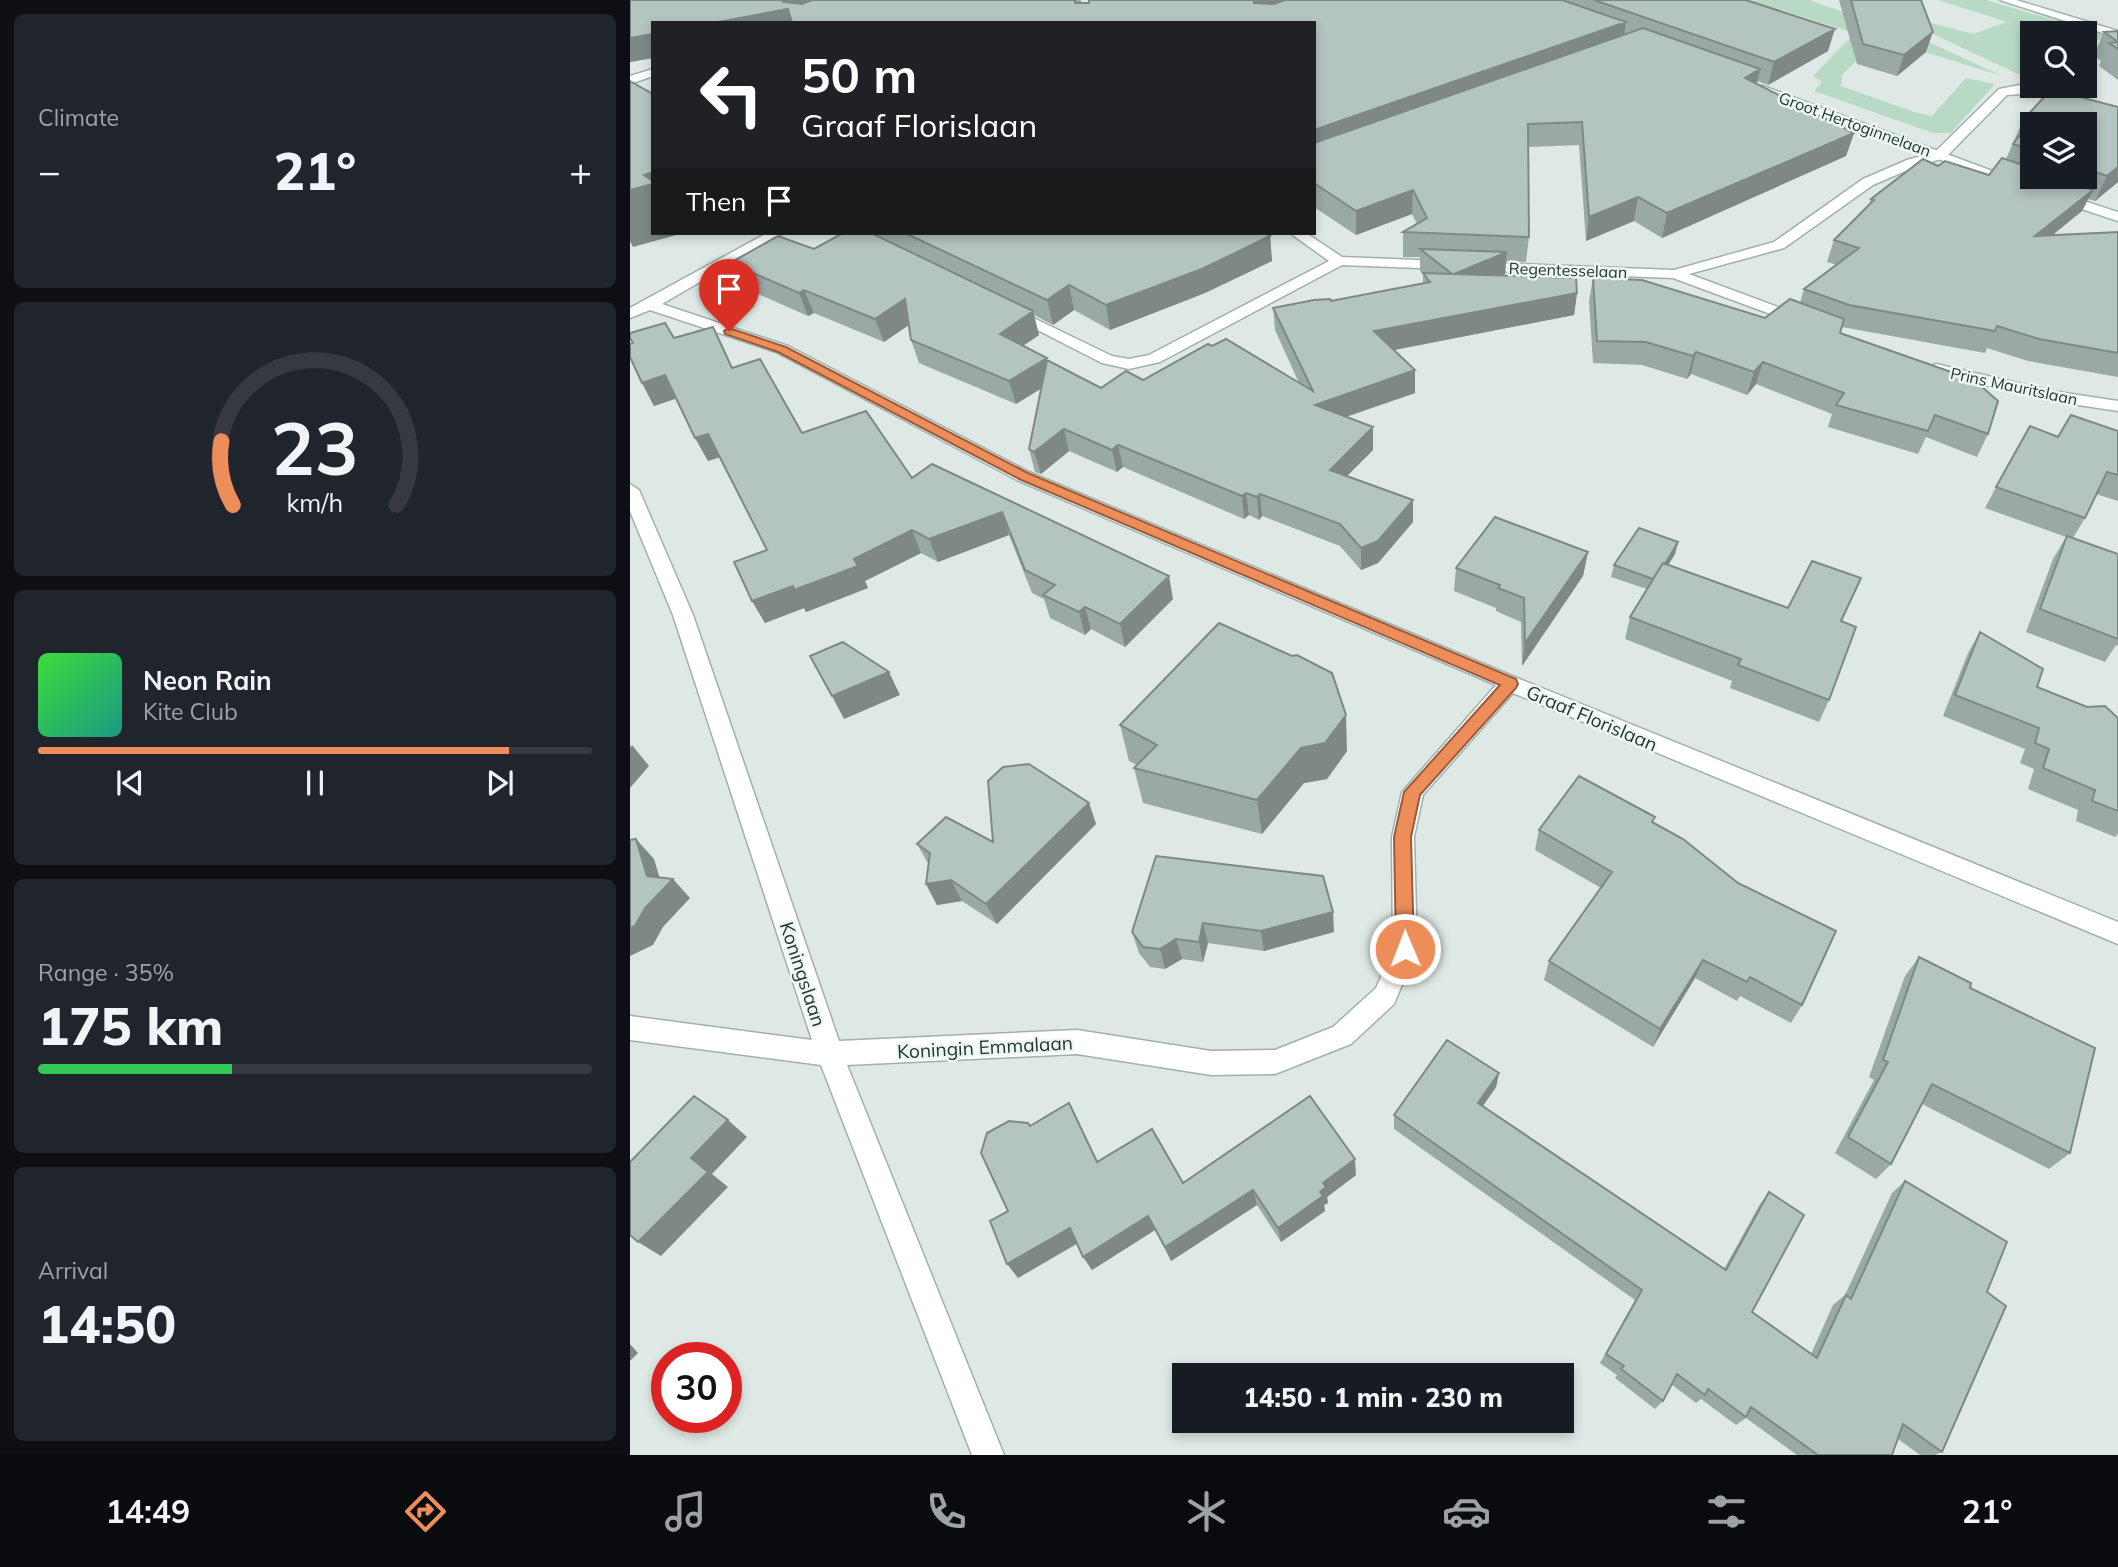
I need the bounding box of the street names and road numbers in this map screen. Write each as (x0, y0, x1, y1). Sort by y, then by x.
street label: Groot Hertoginnelaan (1776, 87, 1934, 161)
street label: Regentesselaan (1508, 258, 1628, 282)
street label: Prins Mauritslaan (1949, 363, 2079, 409)
street label: Graaf Florislaan (1523, 680, 1661, 756)
street label: Koningslaan (775, 919, 831, 1029)
street label: Koningin Emmalaan (897, 1030, 1073, 1064)

